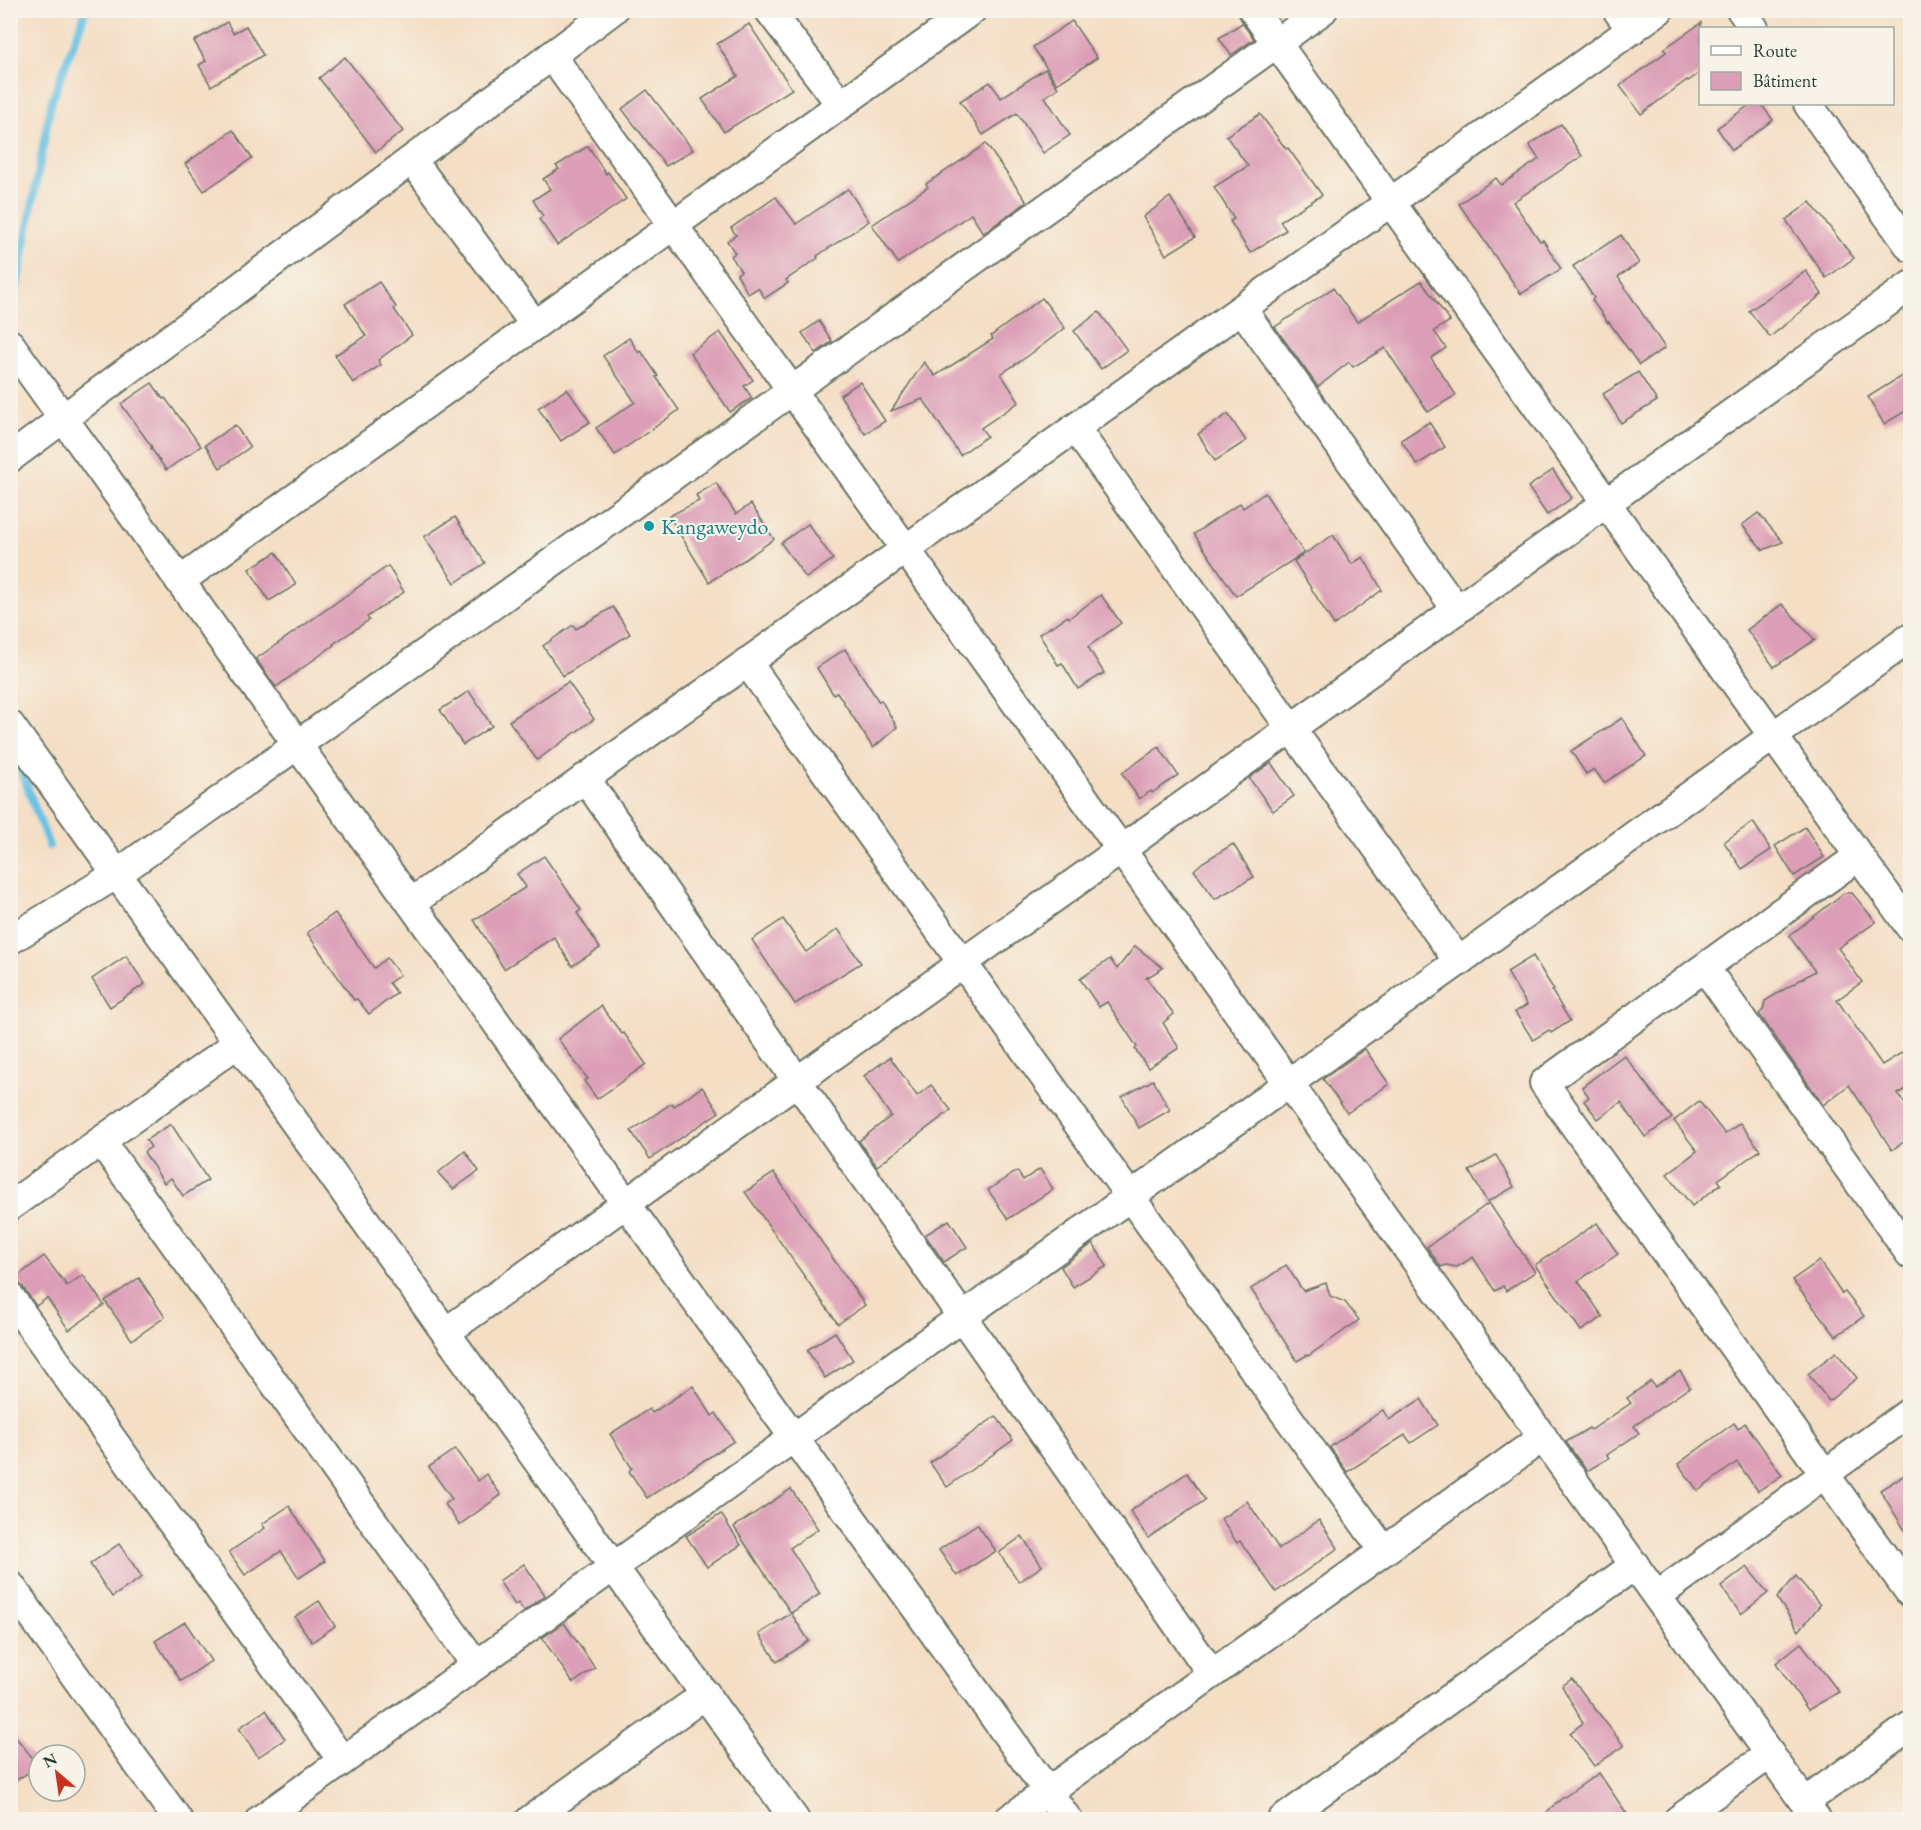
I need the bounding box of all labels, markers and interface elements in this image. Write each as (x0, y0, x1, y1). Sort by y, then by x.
legend (1699, 27, 1894, 105)
text: Route (1753, 39, 1797, 62)
text: Bâtiment (1753, 69, 1817, 92)
place label: Kangaweydo (661, 512, 769, 541)
marker: Kangaweydo (642, 519, 656, 533)
north arrow (27, 1743, 87, 1803)
text: N (39, 1748, 61, 1773)

